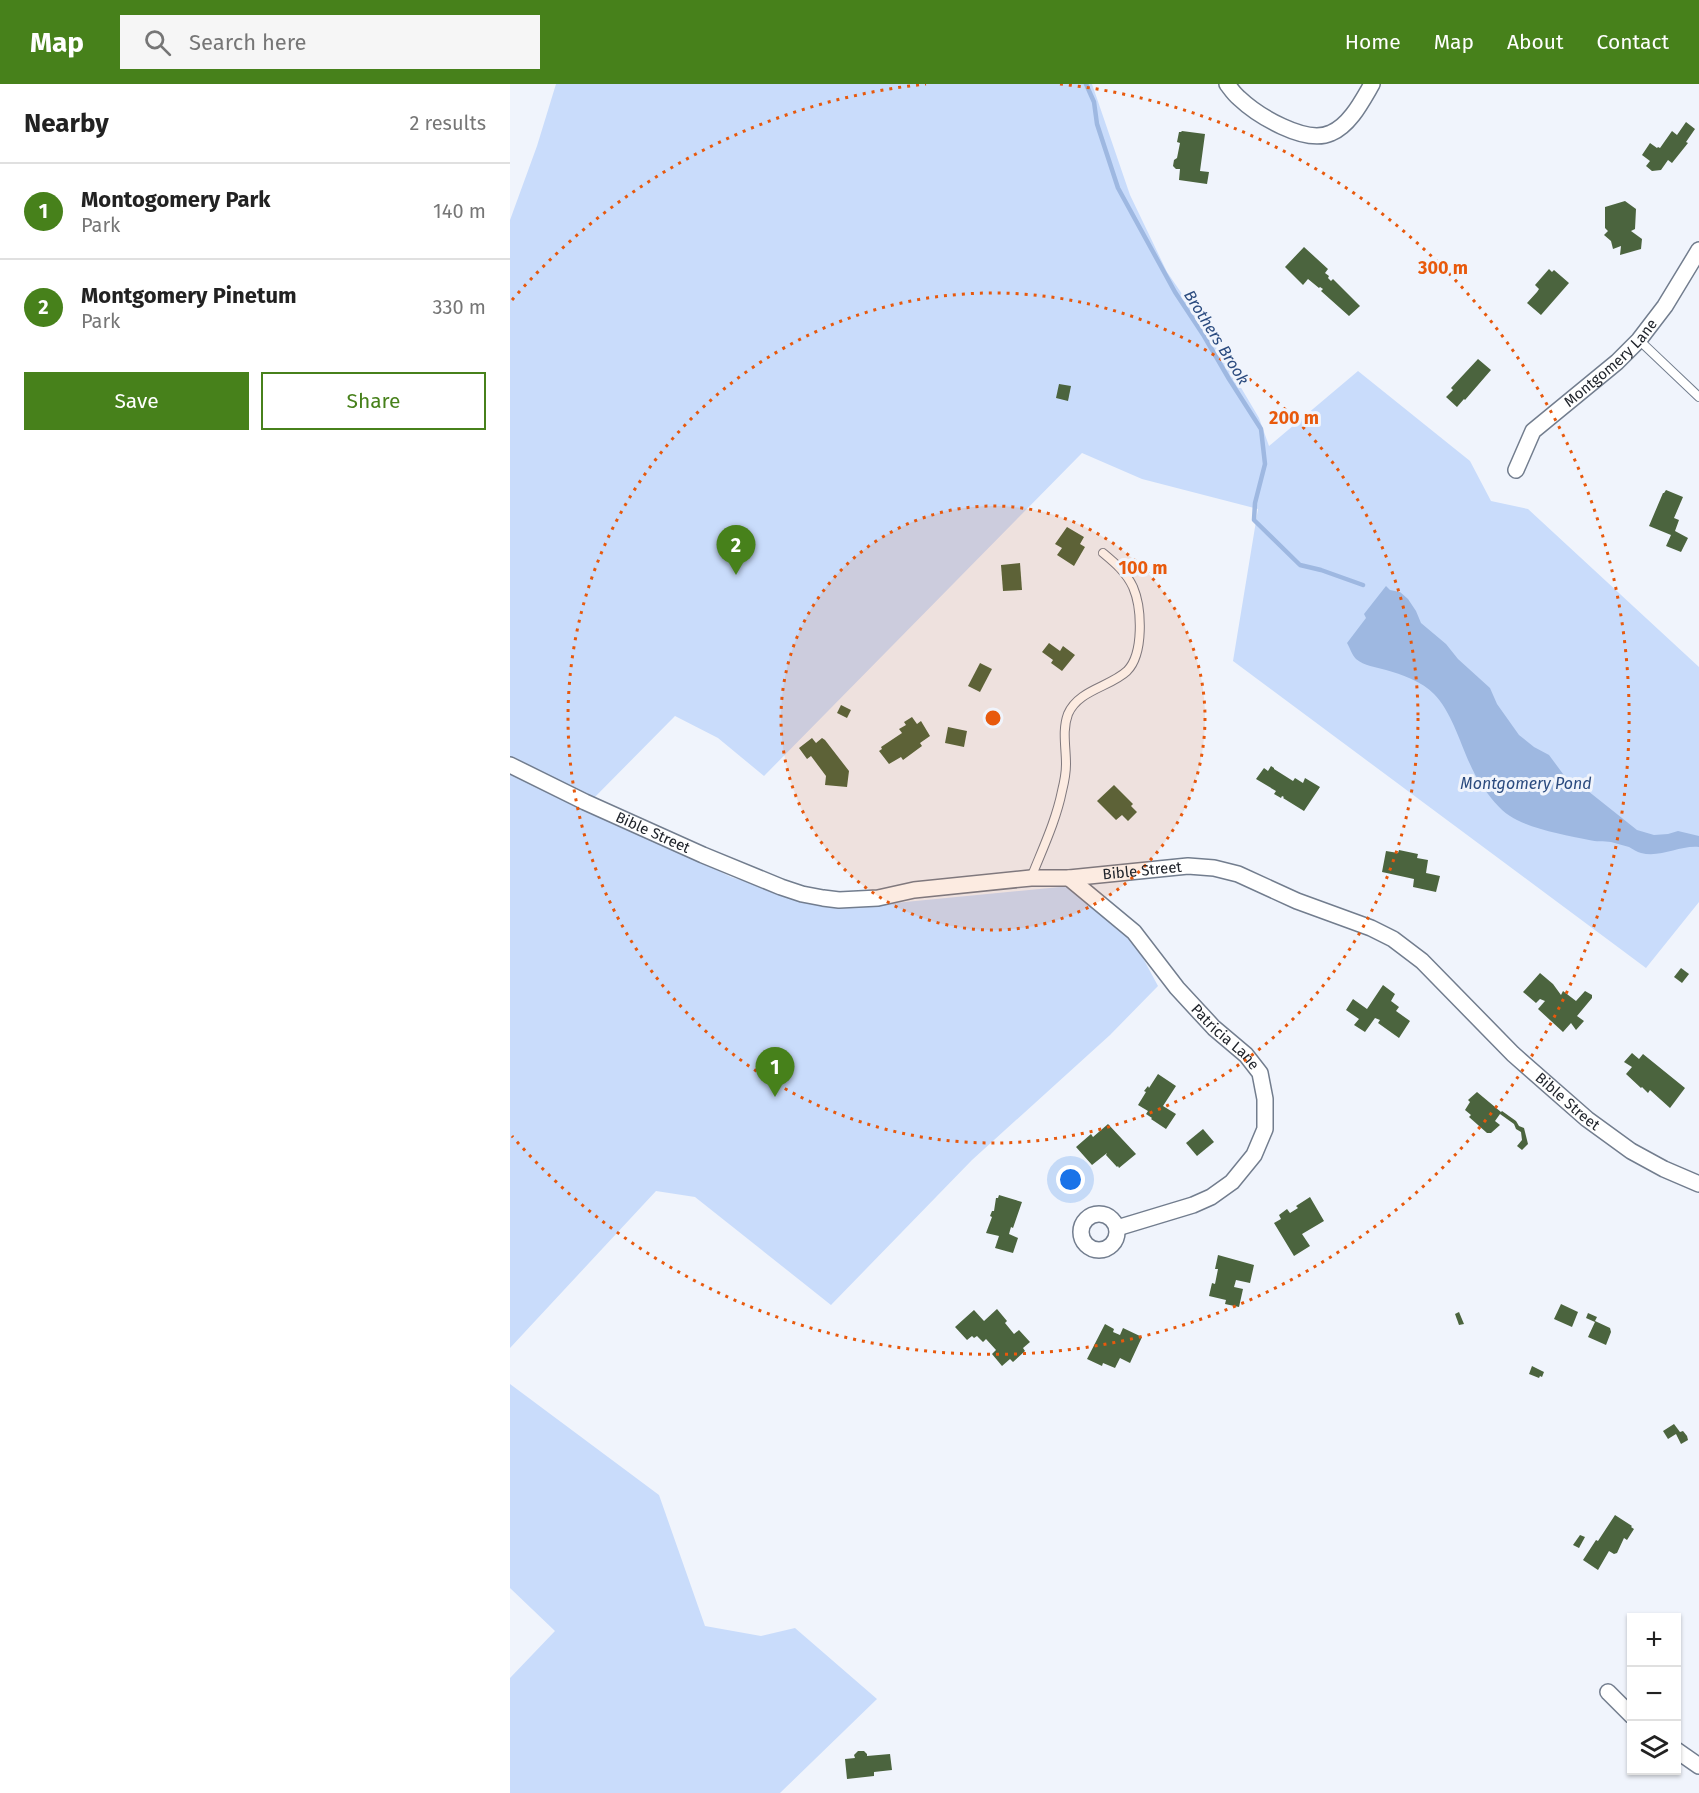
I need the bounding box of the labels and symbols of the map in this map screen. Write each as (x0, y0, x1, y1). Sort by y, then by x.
text: 300 m (1417, 257, 1468, 279)
water label: Brothers Brook (1180, 287, 1253, 388)
street label: Montgomery Lane (1560, 315, 1661, 411)
text: 200 m (1269, 407, 1319, 429)
pin: 2 (716, 526, 756, 575)
text: 100 m (1119, 557, 1167, 579)
centre of rings (983, 708, 1003, 728)
water label: Montgomery Pond (1460, 774, 1592, 793)
street label: Bible Street (613, 808, 693, 857)
street label: Bible Street (1102, 858, 1183, 884)
street label: Patricia Lane (1187, 1000, 1263, 1073)
pin: 1 (756, 1048, 794, 1097)
street label: Bible Street (1532, 1069, 1604, 1135)
your location (1056, 1165, 1085, 1194)

